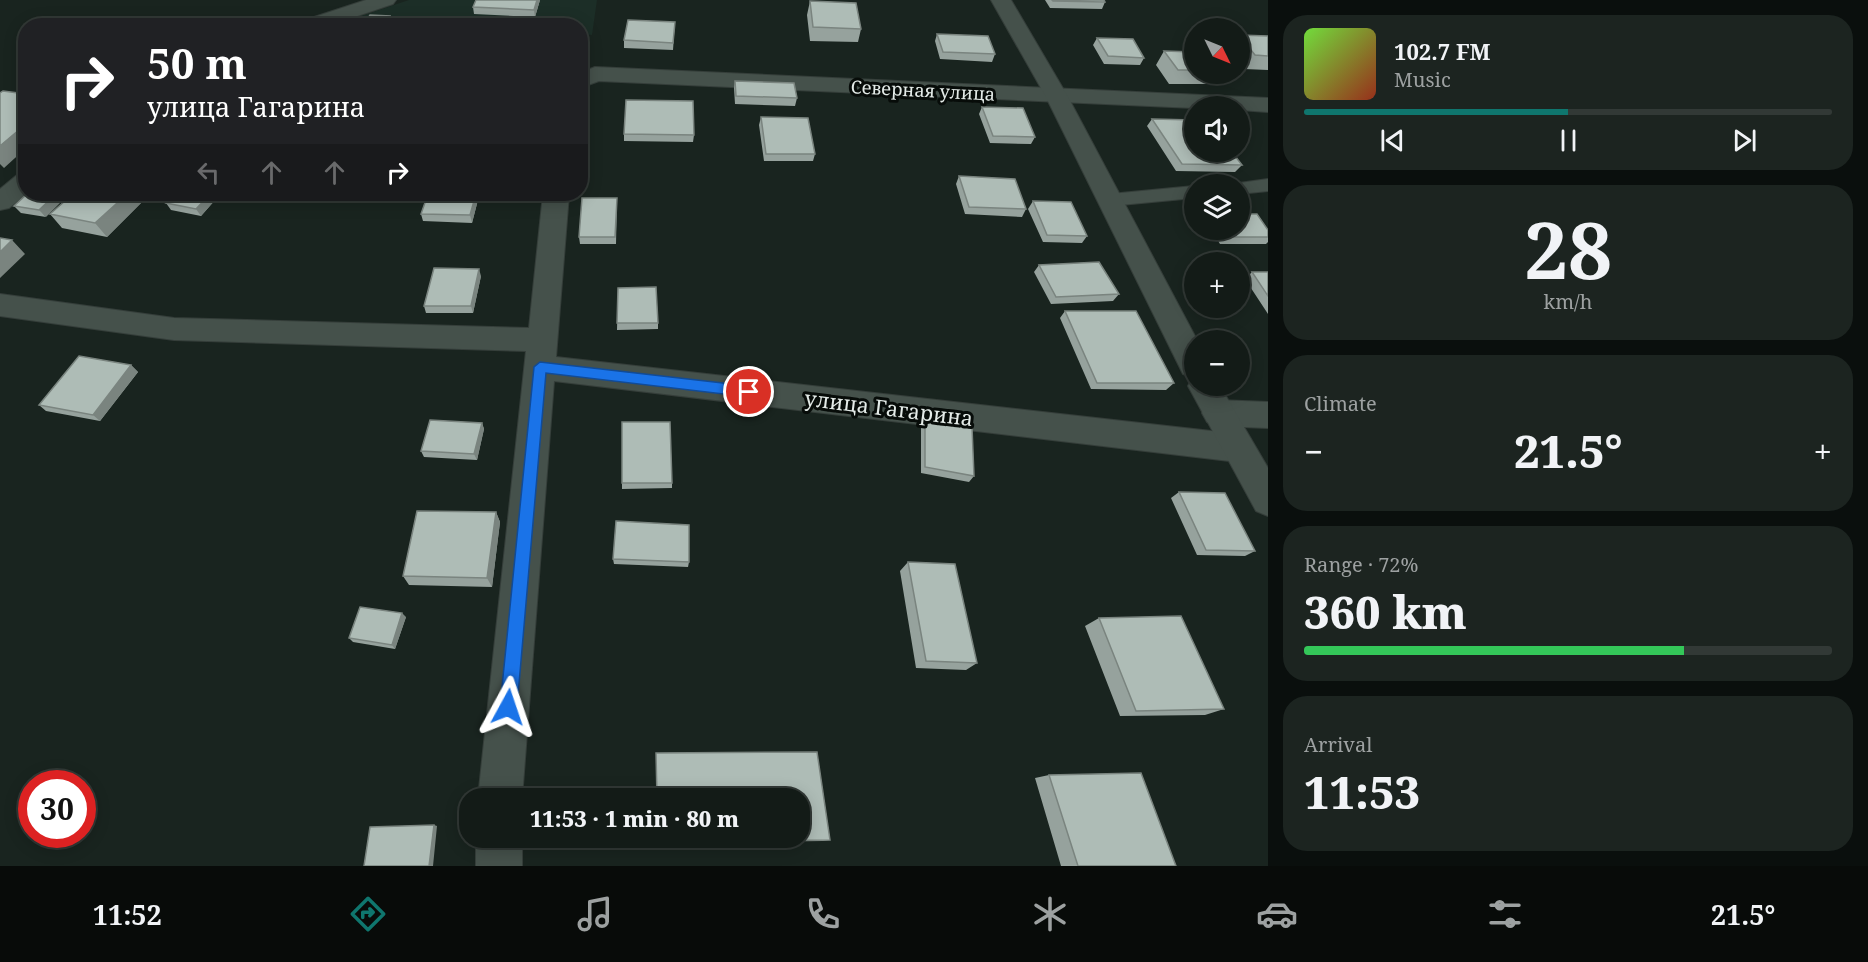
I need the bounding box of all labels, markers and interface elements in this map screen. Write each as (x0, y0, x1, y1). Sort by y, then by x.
north arrow (1184, 18, 1250, 84)
map controls (1184, 18, 1250, 396)
text: 50 m (147, 34, 247, 91)
text: 102.7 FM (1394, 36, 1491, 66)
icon: right (48, 42, 126, 120)
text: Music (1394, 66, 1451, 93)
street label: Северная улица (850, 74, 996, 106)
text: улица Гагарина (147, 88, 365, 125)
button: sound (1184, 96, 1250, 162)
icon: previous (1376, 124, 1409, 157)
icon: pause (1552, 124, 1585, 157)
icon: next (1728, 124, 1761, 157)
icon: left (192, 156, 225, 189)
icon: ahead (255, 156, 288, 189)
icon: ahead (318, 156, 351, 189)
icon: right (381, 156, 414, 189)
button: layers (1184, 174, 1250, 240)
text: 28 (1524, 196, 1612, 302)
button: + (1184, 252, 1250, 318)
text: km/h (1543, 288, 1593, 315)
button: − (1184, 330, 1250, 396)
pin (723, 366, 774, 417)
icon: arrive (732, 375, 765, 408)
street label: улица Гагарина (803, 384, 975, 432)
text: Climate (1304, 390, 1377, 417)
text: 21.5° (1514, 420, 1623, 481)
text: − (1304, 429, 1323, 474)
text: + (1814, 429, 1832, 474)
text: Range · 72% (1304, 551, 1418, 578)
text: 360 km (1304, 581, 1467, 642)
position arrow (476, 675, 540, 739)
text: Arrival (1304, 731, 1372, 758)
text: 11:53 (1304, 761, 1420, 822)
speed limit sign: 30 (18, 770, 96, 848)
text: 11:53 · 1 min · 80 m (530, 803, 739, 833)
icon: directions (347, 893, 389, 935)
icon: music (574, 893, 616, 935)
icon: phone (802, 893, 844, 935)
icon: climate (1029, 893, 1071, 935)
icon: car (1256, 893, 1298, 935)
icon: filters (1484, 893, 1526, 935)
text: 11:52 (93, 896, 162, 933)
text: 21.5° (1711, 896, 1775, 933)

